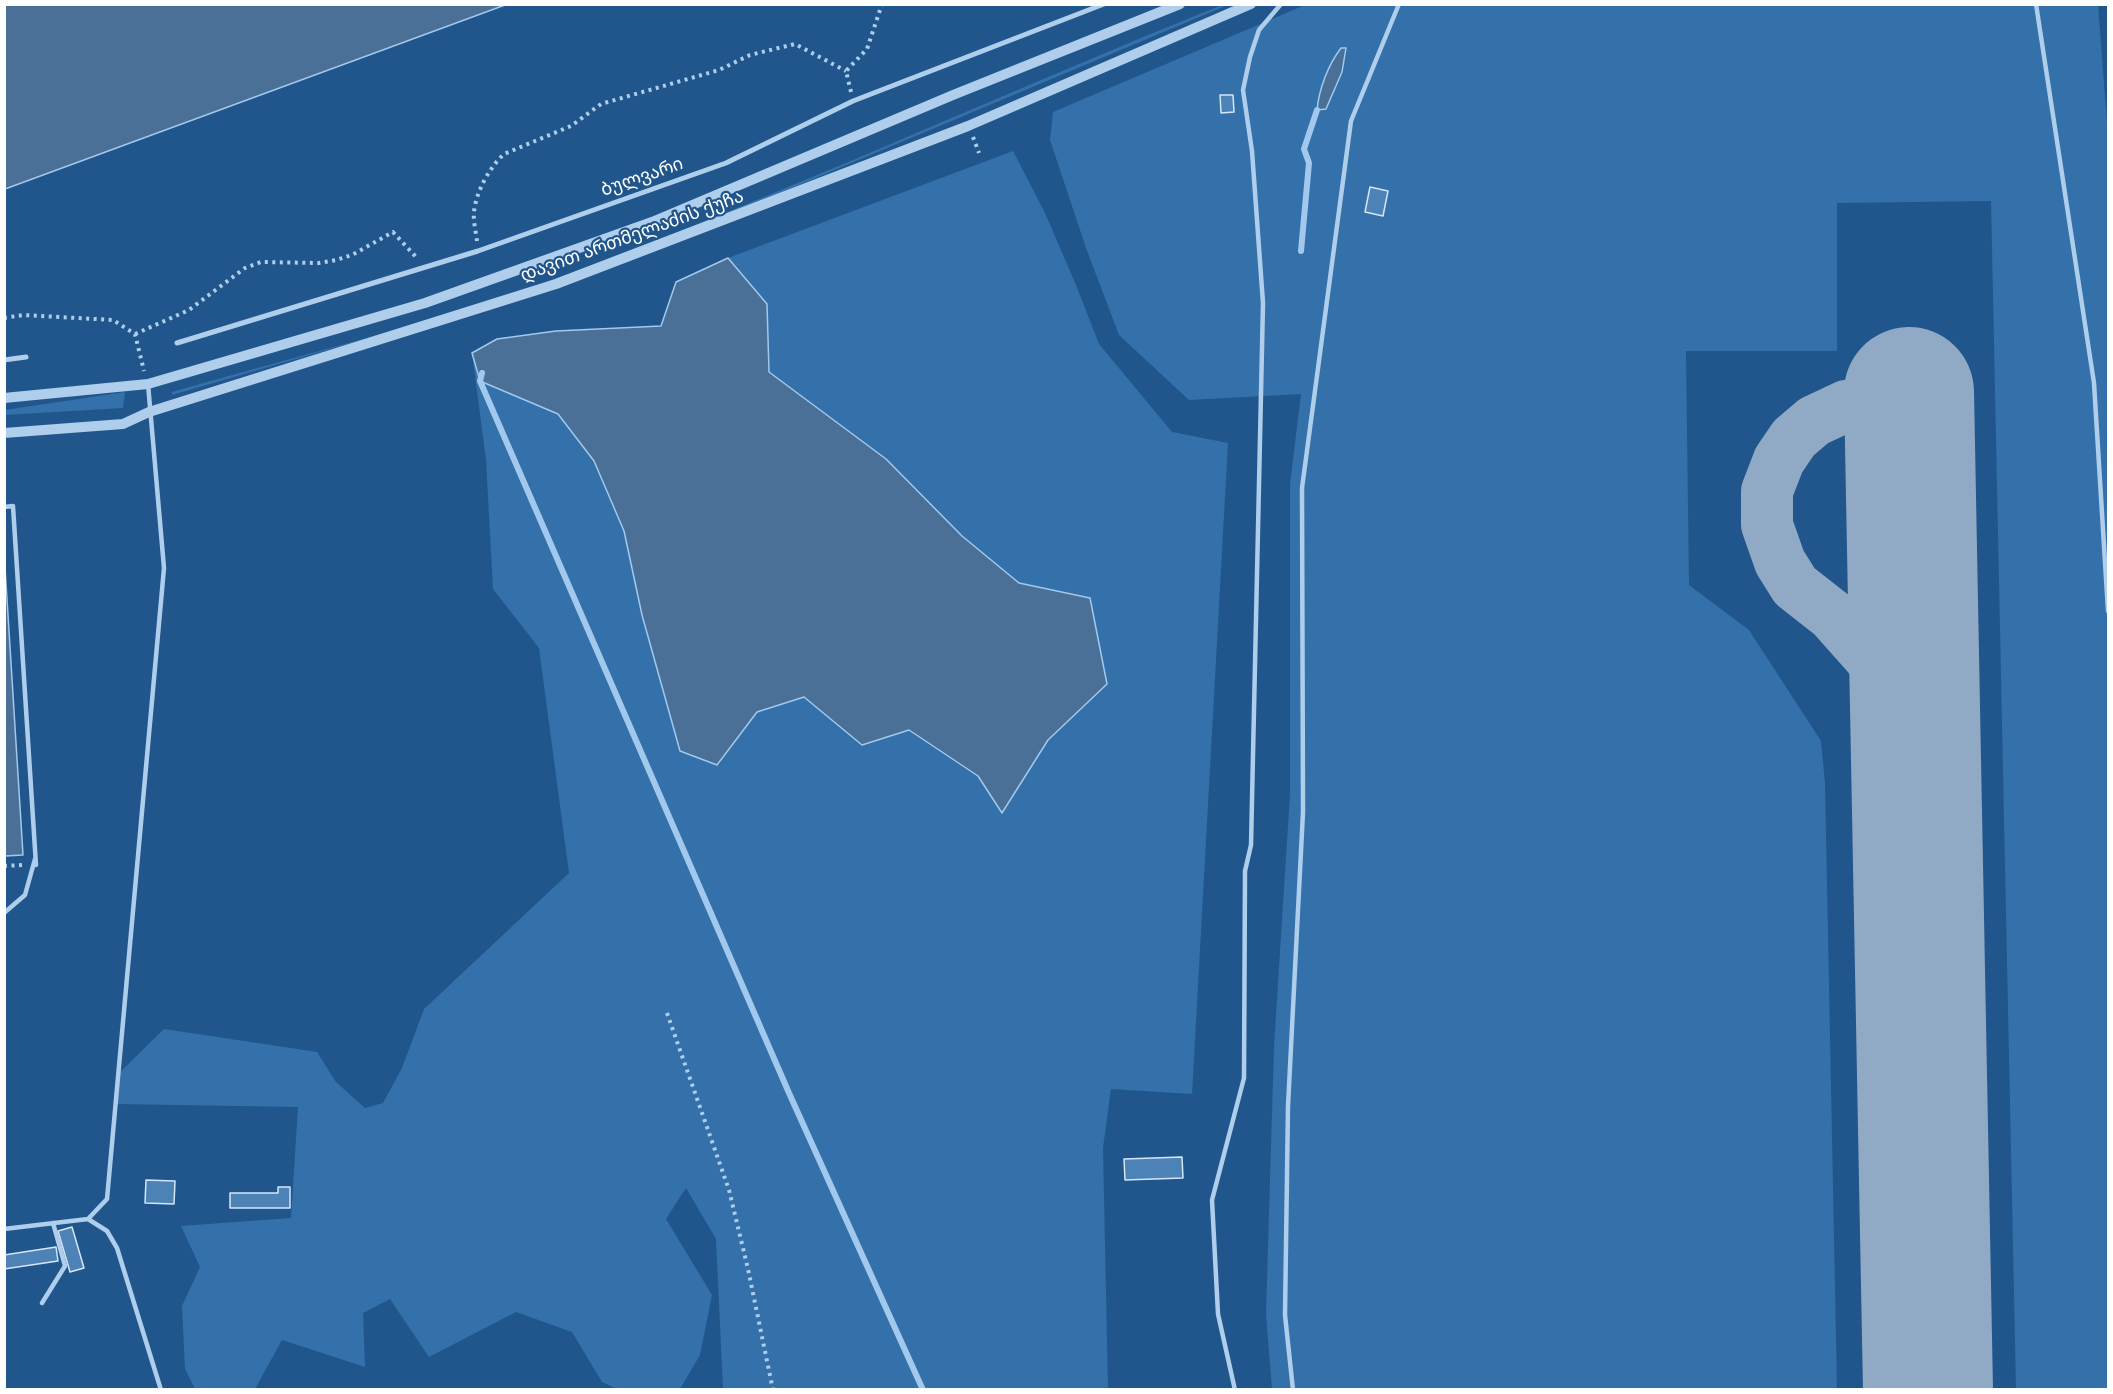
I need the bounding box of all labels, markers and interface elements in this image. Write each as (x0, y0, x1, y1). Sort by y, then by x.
street label: ბულვარი (598, 153, 686, 201)
street label: დავით ართმელაძის ქუჩა (517, 185, 747, 287)

